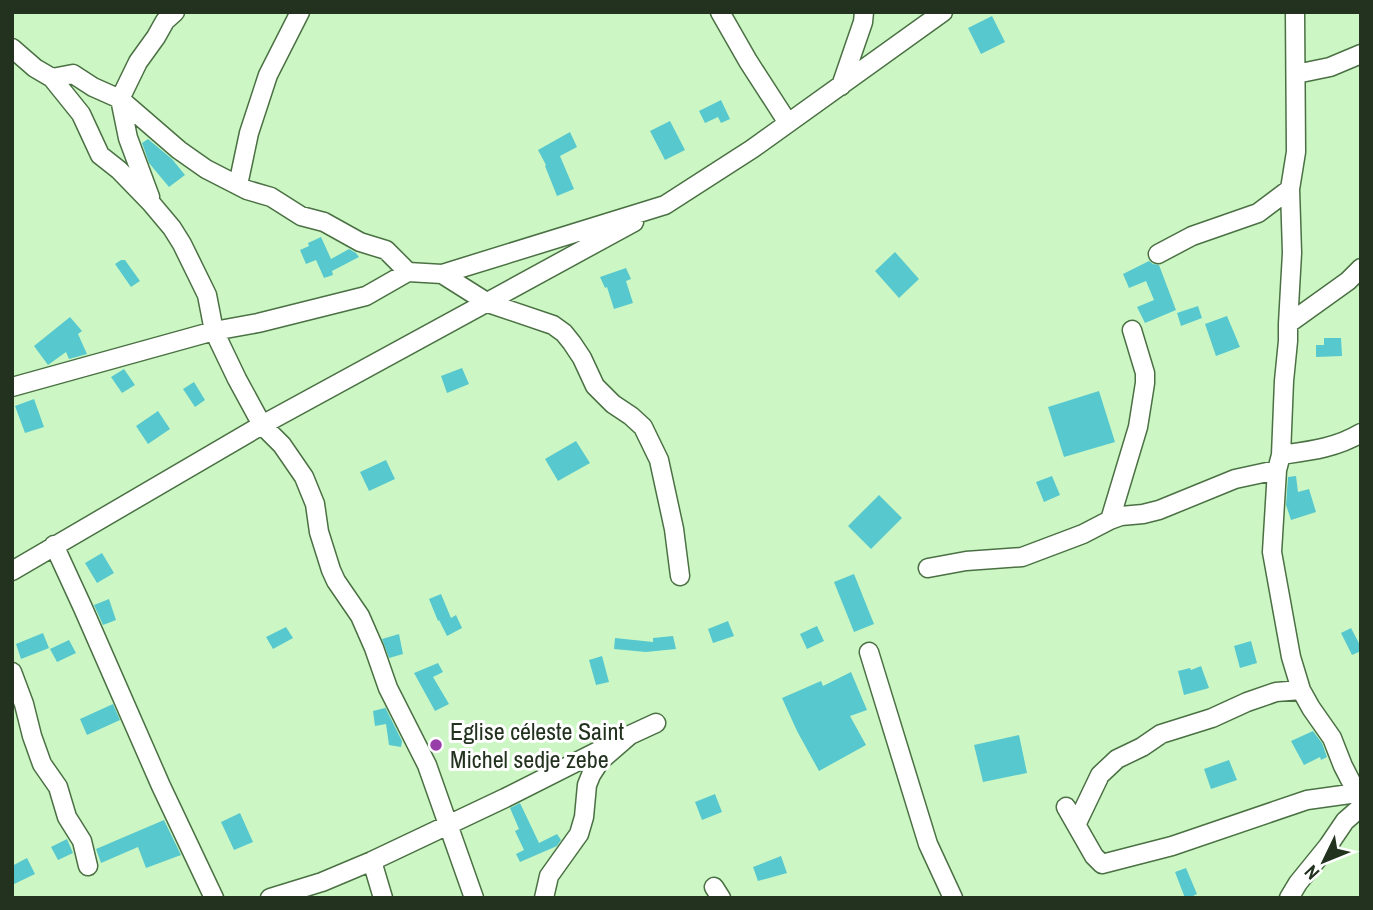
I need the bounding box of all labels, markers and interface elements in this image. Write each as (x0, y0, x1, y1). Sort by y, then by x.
place label: Eglise céleste Saint Michel sedje zebe (450, 715, 624, 775)
marker: Eglise céleste Saint Michel sedje zebe (428, 737, 444, 753)
north arrow (1289, 826, 1359, 896)
text: N (1298, 860, 1325, 886)

